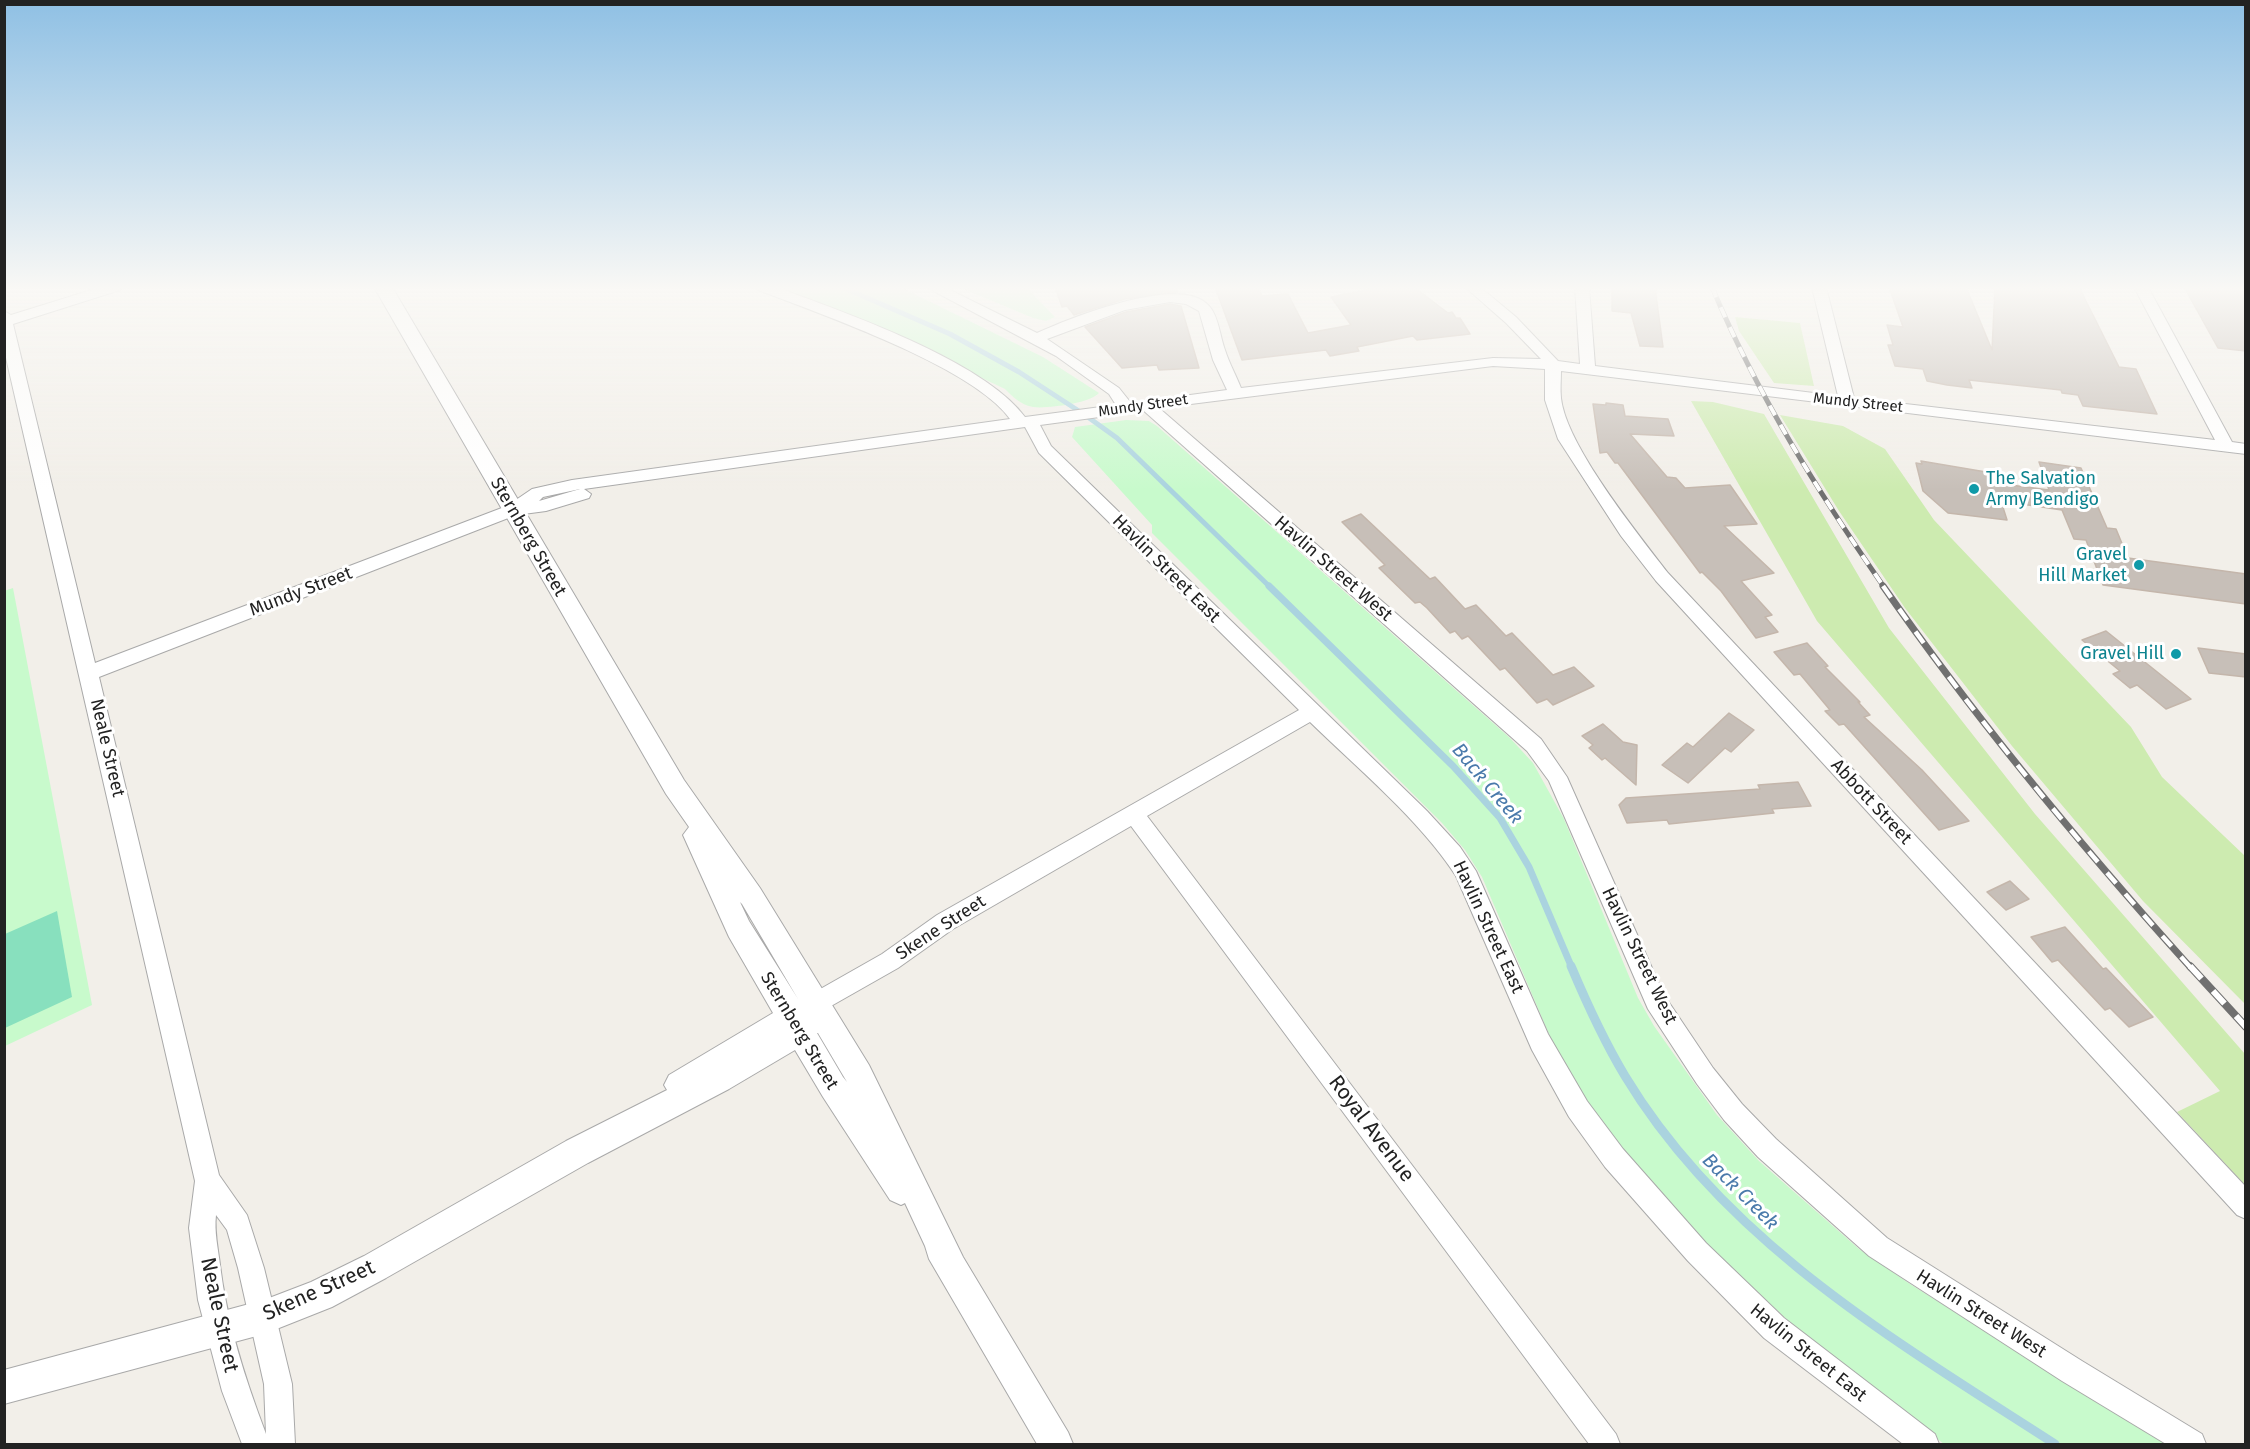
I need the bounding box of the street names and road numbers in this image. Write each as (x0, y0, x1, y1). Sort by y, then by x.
street label: Mundy Street (1812, 389, 1904, 417)
street label: Mundy Street (1097, 391, 1189, 421)
street label: Sternberg Street (485, 474, 571, 600)
street label: Havlin Street East (1108, 511, 1224, 627)
street label: Havlin Street West (1270, 512, 1396, 626)
street label: Mundy Street (247, 563, 355, 621)
street label: Neale Street (85, 697, 129, 799)
street label: Abbott Street (1826, 755, 1916, 849)
street label: Havlin Street East (1448, 857, 1528, 997)
street label: Havlin Street West (1597, 884, 1681, 1028)
street label: Skene Street (892, 891, 990, 965)
street label: Sternberg Street (755, 968, 843, 1094)
street label: Royal Avenue (1323, 1071, 1419, 1187)
street label: Neale Street (195, 1255, 243, 1375)
street label: Skene Street (259, 1255, 379, 1327)
street label: Havlin Street West (1912, 1265, 2050, 1363)
street label: Havlin Street East (1745, 1299, 1871, 1407)

